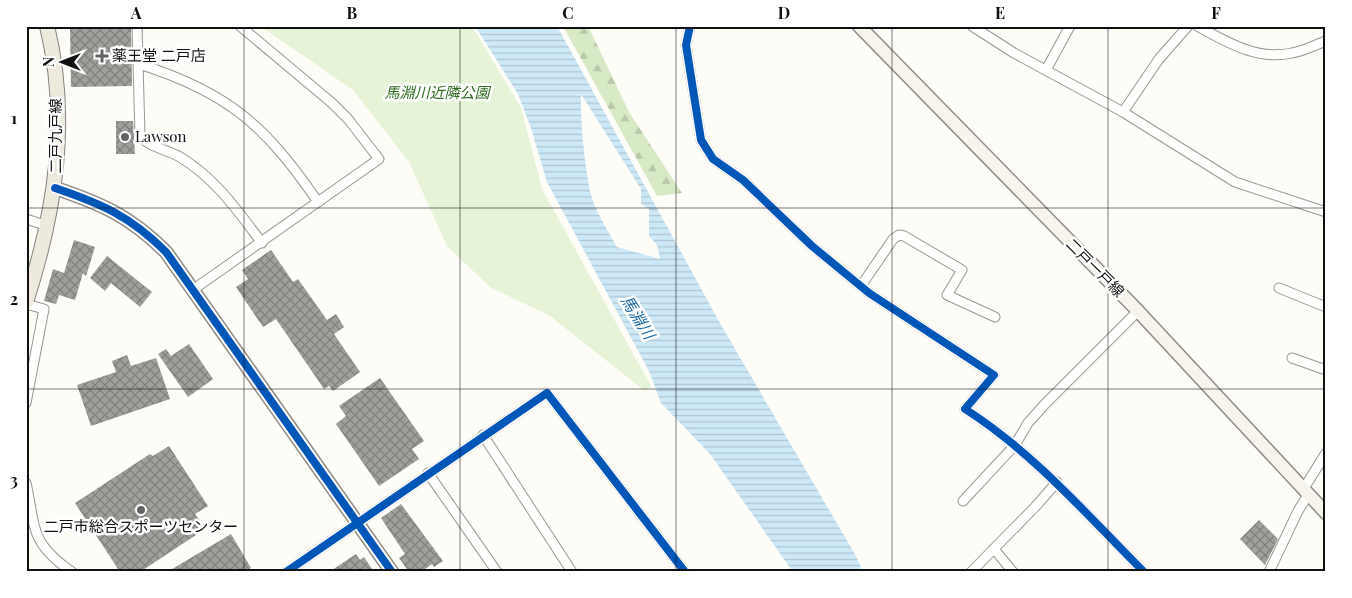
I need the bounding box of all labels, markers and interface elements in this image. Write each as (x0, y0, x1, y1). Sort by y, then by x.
text: A (130, 2, 142, 23)
text: B (347, 2, 358, 23)
text: C (562, 2, 574, 23)
text: D (778, 2, 790, 23)
text: E (995, 2, 1005, 23)
text: F (1211, 2, 1221, 23)
north arrow (38, 38, 88, 88)
place label: 薬王堂 二戸店 (112, 45, 206, 65)
marker: 薬王堂 二戸店 (96, 50, 108, 62)
text: N (39, 57, 58, 67)
park label: 馬淵川近隣公園 (384, 82, 491, 102)
street label: 二戸九戸線 (45, 98, 65, 174)
text: 1 (11, 107, 17, 128)
place label: Lawson (135, 126, 187, 146)
marker: Lawson (119, 131, 131, 143)
street label: 二戸一戸線 (1062, 234, 1129, 301)
text: 2 (10, 288, 18, 309)
water label: 馬淵川 (617, 291, 661, 344)
text: 3 (10, 469, 18, 490)
marker: 二戸市総合スポーツセンター (135, 504, 147, 516)
place label: 二戸市総合スポーツセンター (44, 516, 238, 536)

